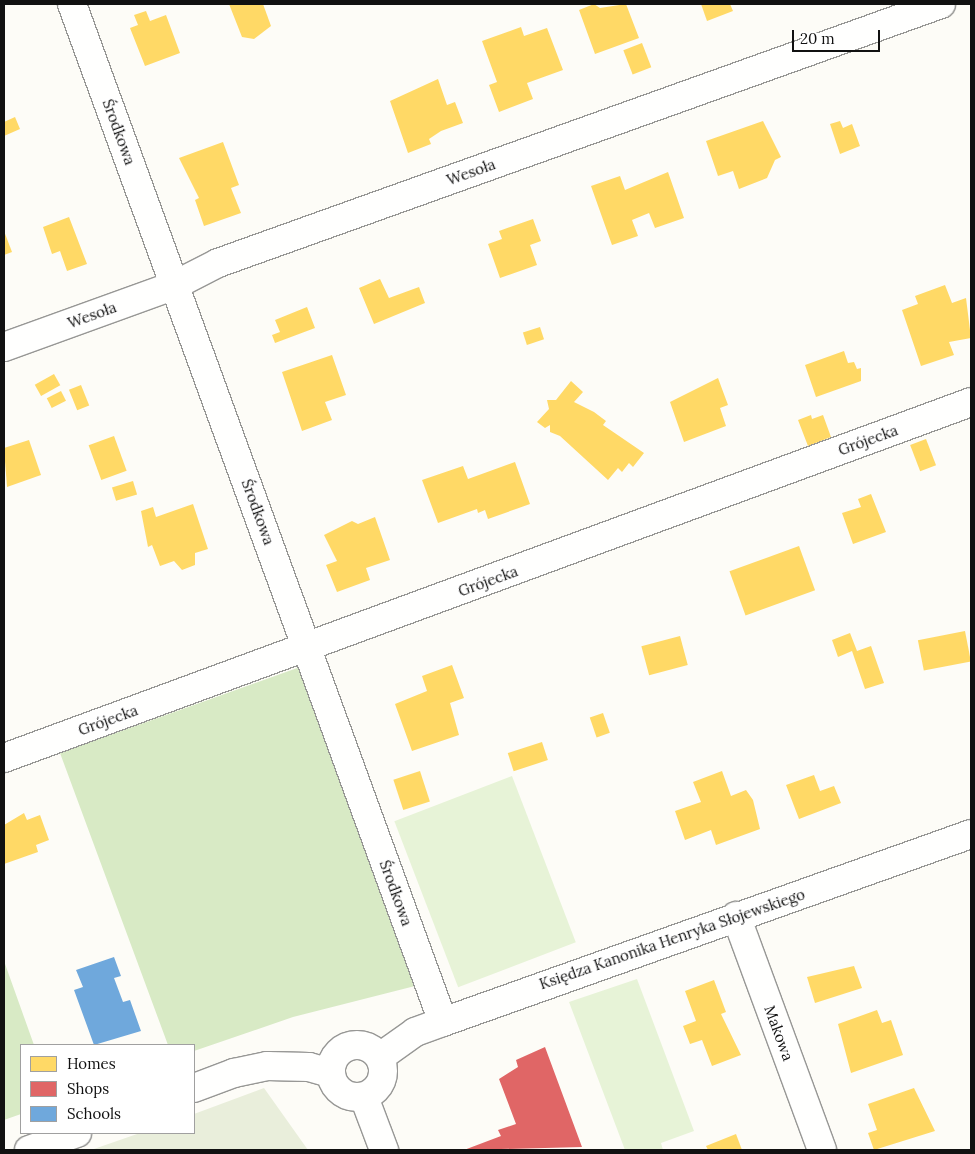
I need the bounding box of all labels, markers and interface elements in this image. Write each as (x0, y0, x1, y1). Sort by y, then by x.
scale bar (795, 20, 882, 52)
text: 20 m (800, 29, 835, 48)
street label: Środkowa (99, 97, 139, 167)
street label: Wesoła (444, 155, 498, 189)
street label: Wesoła (65, 298, 119, 332)
street label: Grójecka (836, 421, 900, 459)
street label: Środkowa (238, 477, 278, 547)
street label: Grójecka (456, 562, 520, 600)
street label: Grójecka (76, 701, 140, 739)
street label: Środkowa (376, 858, 416, 928)
street label: Księdza Kanonika Henryka Słojewskiego (537, 885, 807, 993)
street label: Makowa (761, 1003, 797, 1063)
legend (20, 1044, 195, 1134)
text: Homes (67, 1054, 116, 1073)
text: Shops (67, 1079, 109, 1098)
text: Schools (67, 1104, 121, 1123)

